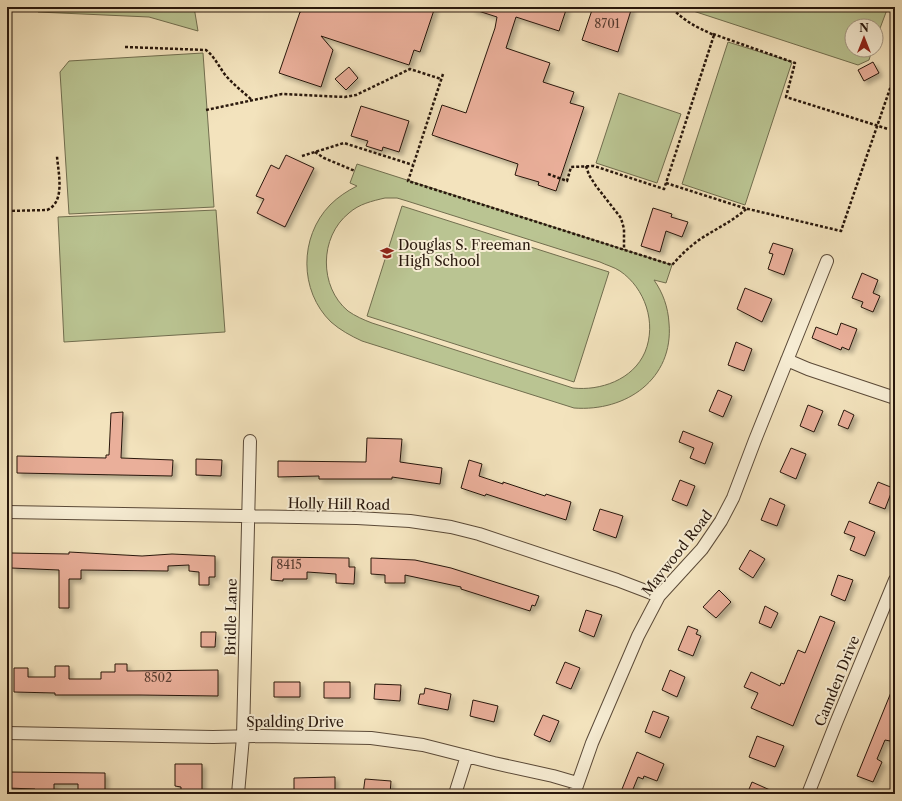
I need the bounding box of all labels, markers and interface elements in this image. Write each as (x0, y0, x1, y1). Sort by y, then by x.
house number: 8701 (594, 16, 620, 31)
north arrow (844, 18, 884, 58)
text: N (859, 21, 869, 35)
place label: Douglas S. Freeman High School (398, 236, 531, 270)
school or university icon: Douglas S. Freeman High School (379, 245, 395, 261)
street label: Holly Hill Road (288, 494, 391, 514)
street label: Maywood Road (638, 506, 716, 600)
house number: 8415 (276, 557, 302, 572)
street label: Bridle Lane (221, 578, 241, 656)
street label: Camden Drive (811, 633, 863, 729)
house number: 8502 (144, 670, 172, 685)
street label: Spalding Drive (246, 713, 344, 731)

